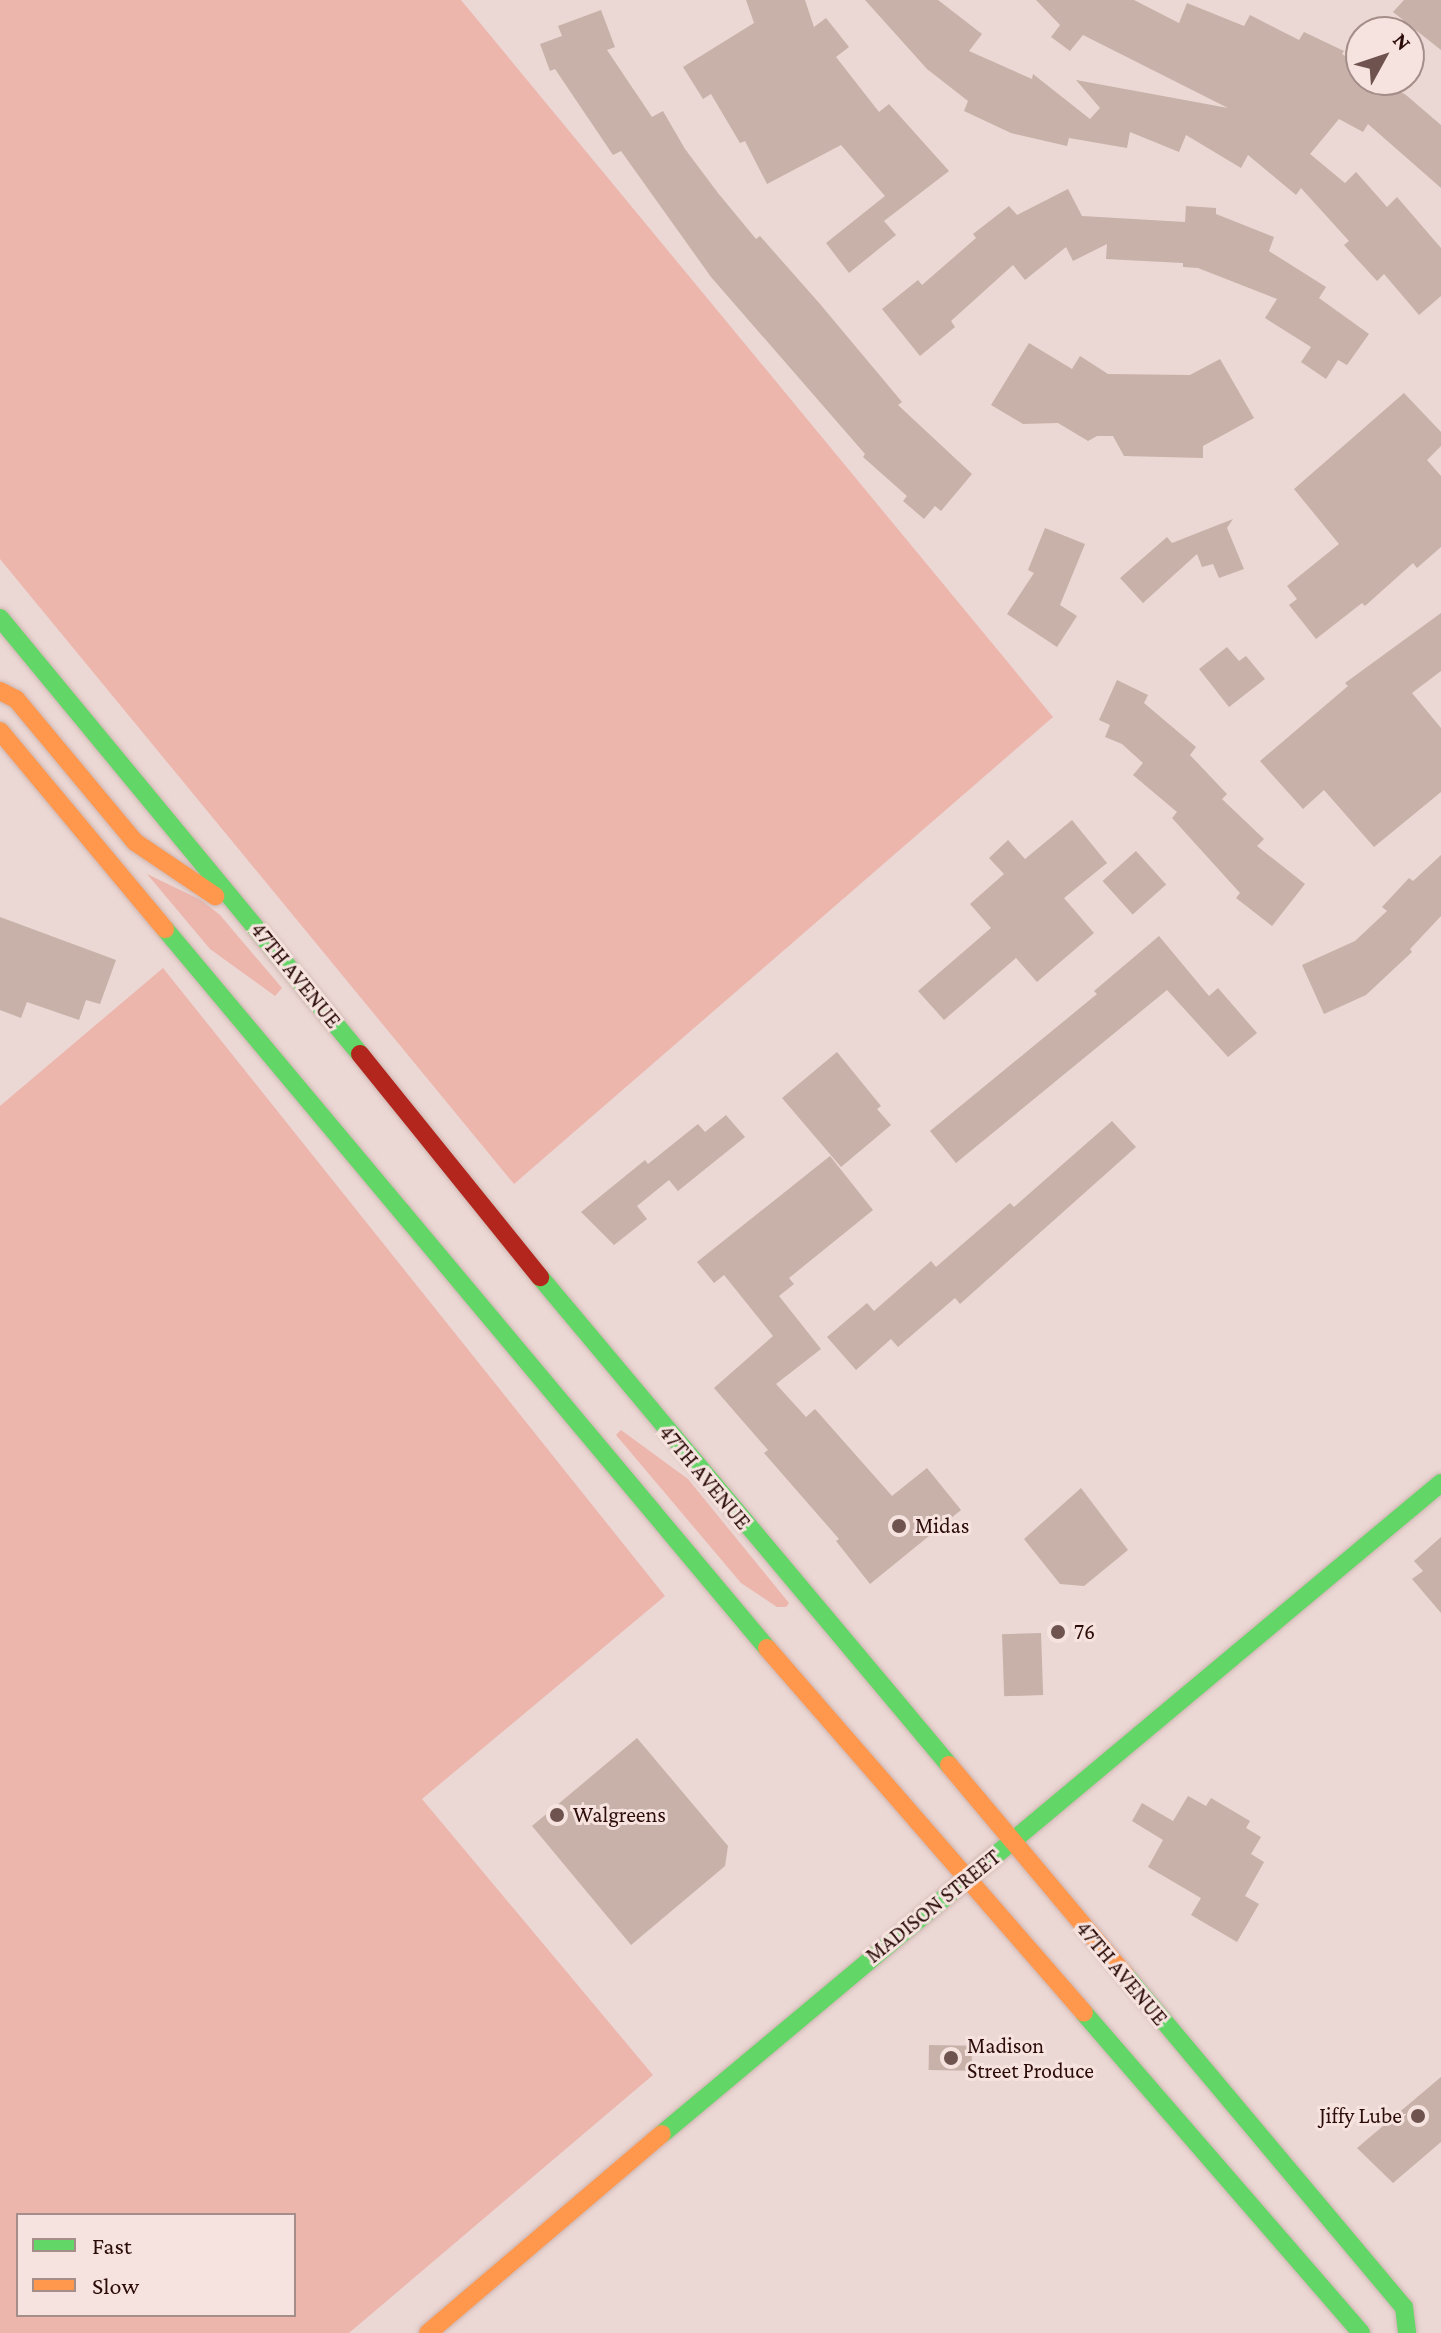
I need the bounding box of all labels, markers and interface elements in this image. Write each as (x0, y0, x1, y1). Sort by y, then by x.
north arrow (1345, 16, 1425, 96)
text: N (1388, 28, 1417, 55)
street label: 47TH AVENUE (245, 917, 347, 1033)
street label: 47TH AVENUE (654, 1419, 756, 1535)
place label: Midas (915, 1513, 969, 1539)
marker: Midas (890, 1517, 908, 1535)
place label: 76 (1074, 1619, 1095, 1645)
marker: 76 (1049, 1623, 1067, 1641)
place label: Walgreens (573, 1802, 666, 1828)
marker: Walgreens (548, 1806, 566, 1824)
street label: MADISON STREET (860, 1844, 1006, 1968)
street label: 47TH AVENUE (1071, 1915, 1173, 2031)
place label: Madison Street Produce (967, 2032, 1094, 2084)
marker: Madison Street Produce (942, 2049, 960, 2067)
place label: Jiffy Lube (1319, 2103, 1402, 2129)
marker: Jiffy Lube (1409, 2107, 1427, 2125)
legend (16, 2213, 296, 2317)
text: Fast (92, 2232, 132, 2259)
text: Slow (92, 2272, 139, 2299)

